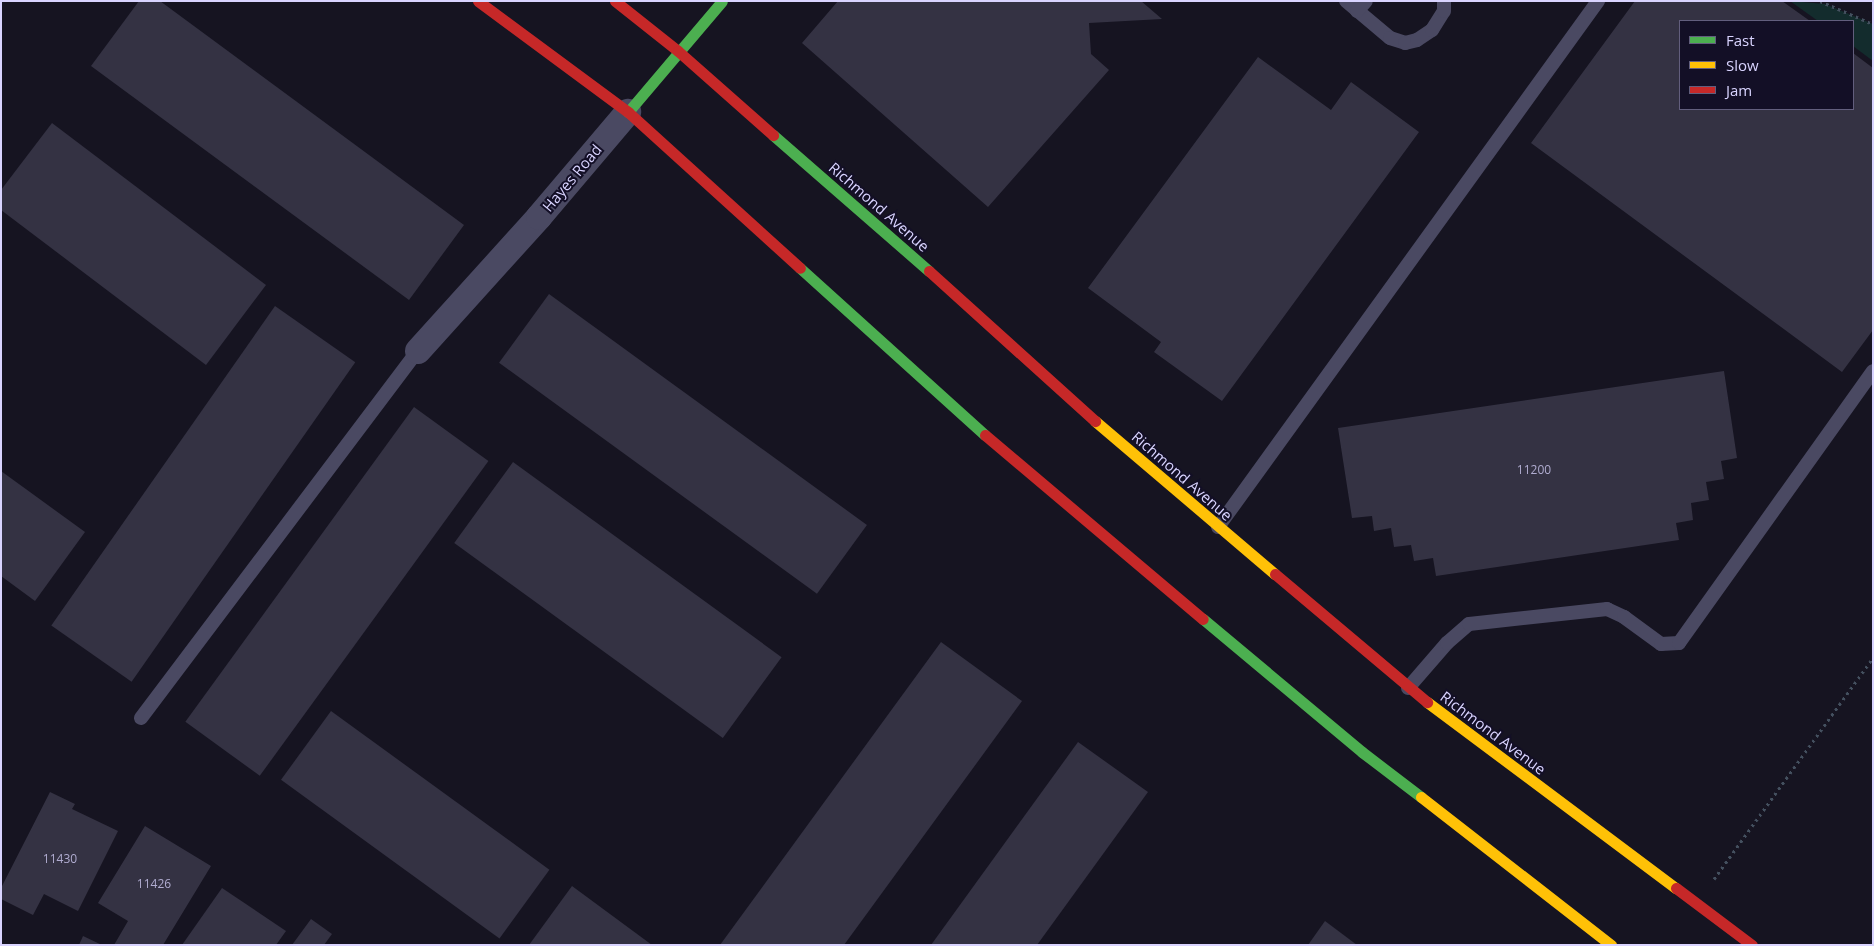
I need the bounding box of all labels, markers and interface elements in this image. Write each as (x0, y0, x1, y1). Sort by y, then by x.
legend (1679, 20, 1854, 110)
text: Fast (1726, 30, 1755, 50)
text: Slow (1726, 55, 1759, 75)
text: Jam (1726, 80, 1752, 100)
street label: Hayes Road (539, 141, 605, 215)
street label: Richmond Avenue (825, 159, 933, 255)
street label: Richmond Avenue (1128, 428, 1236, 524)
house number: 11200 (1517, 463, 1551, 477)
street label: Richmond Avenue (1437, 688, 1549, 778)
house number: 11430 (43, 852, 77, 866)
house number: 11426 (137, 877, 171, 891)

